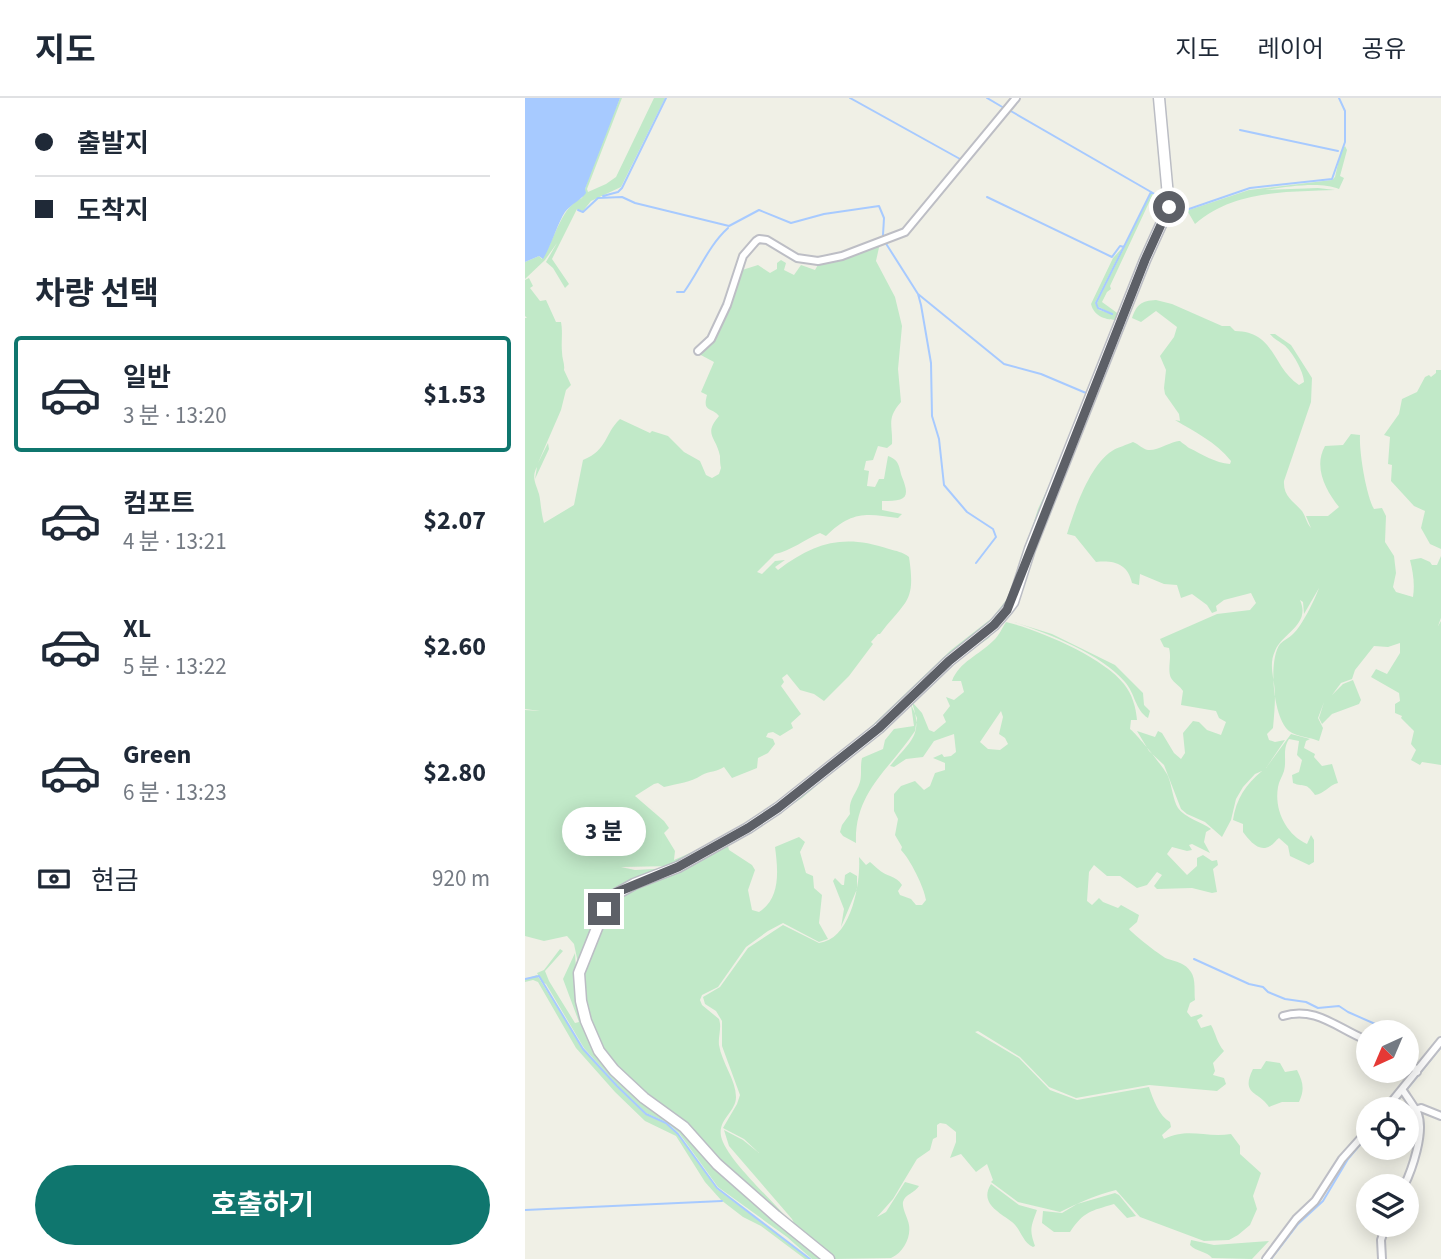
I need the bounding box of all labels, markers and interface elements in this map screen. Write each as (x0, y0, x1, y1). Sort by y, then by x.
text: 지도 (35, 27, 96, 74)
text: 지도 (1175, 32, 1220, 67)
text: 레이어 (1258, 32, 1324, 67)
text: 공유 (1362, 32, 1406, 67)
text: 출발지 (77, 125, 149, 162)
route start (1153, 191, 1185, 223)
text: 도착지 (77, 192, 149, 229)
text: 차량 선택 (35, 271, 159, 317)
text: 일반 (123, 359, 171, 396)
icon: car (39, 363, 102, 426)
text: $1.53 (423, 376, 486, 413)
text: 3 분 · 13:20 (123, 399, 227, 432)
text: 컴포트 (123, 485, 195, 522)
icon: car (39, 489, 102, 552)
text: $2.07 (423, 502, 486, 539)
text: 4 분 · 13:21 (123, 525, 227, 558)
text: XL (123, 610, 151, 647)
icon: car (39, 615, 102, 678)
text: $2.60 (423, 628, 486, 665)
text: 5 분 · 13:22 (123, 650, 227, 683)
text: Green (123, 736, 191, 773)
icon: car (39, 741, 102, 804)
text: $2.80 (423, 754, 486, 791)
text: 6 분 · 13:23 (123, 776, 227, 809)
callout: 3 분 (562, 808, 646, 856)
text: 3 분 (585, 815, 623, 848)
icon: cash (35, 860, 73, 898)
text: 현금 (91, 862, 139, 899)
text: 920 m (432, 862, 490, 895)
route end (588, 893, 620, 925)
north arrow (1356, 1020, 1419, 1083)
map controls (1356, 1020, 1419, 1237)
button: locate (1356, 1097, 1419, 1160)
button: 호출하기 (35, 1165, 490, 1245)
button: layers (1356, 1174, 1419, 1237)

